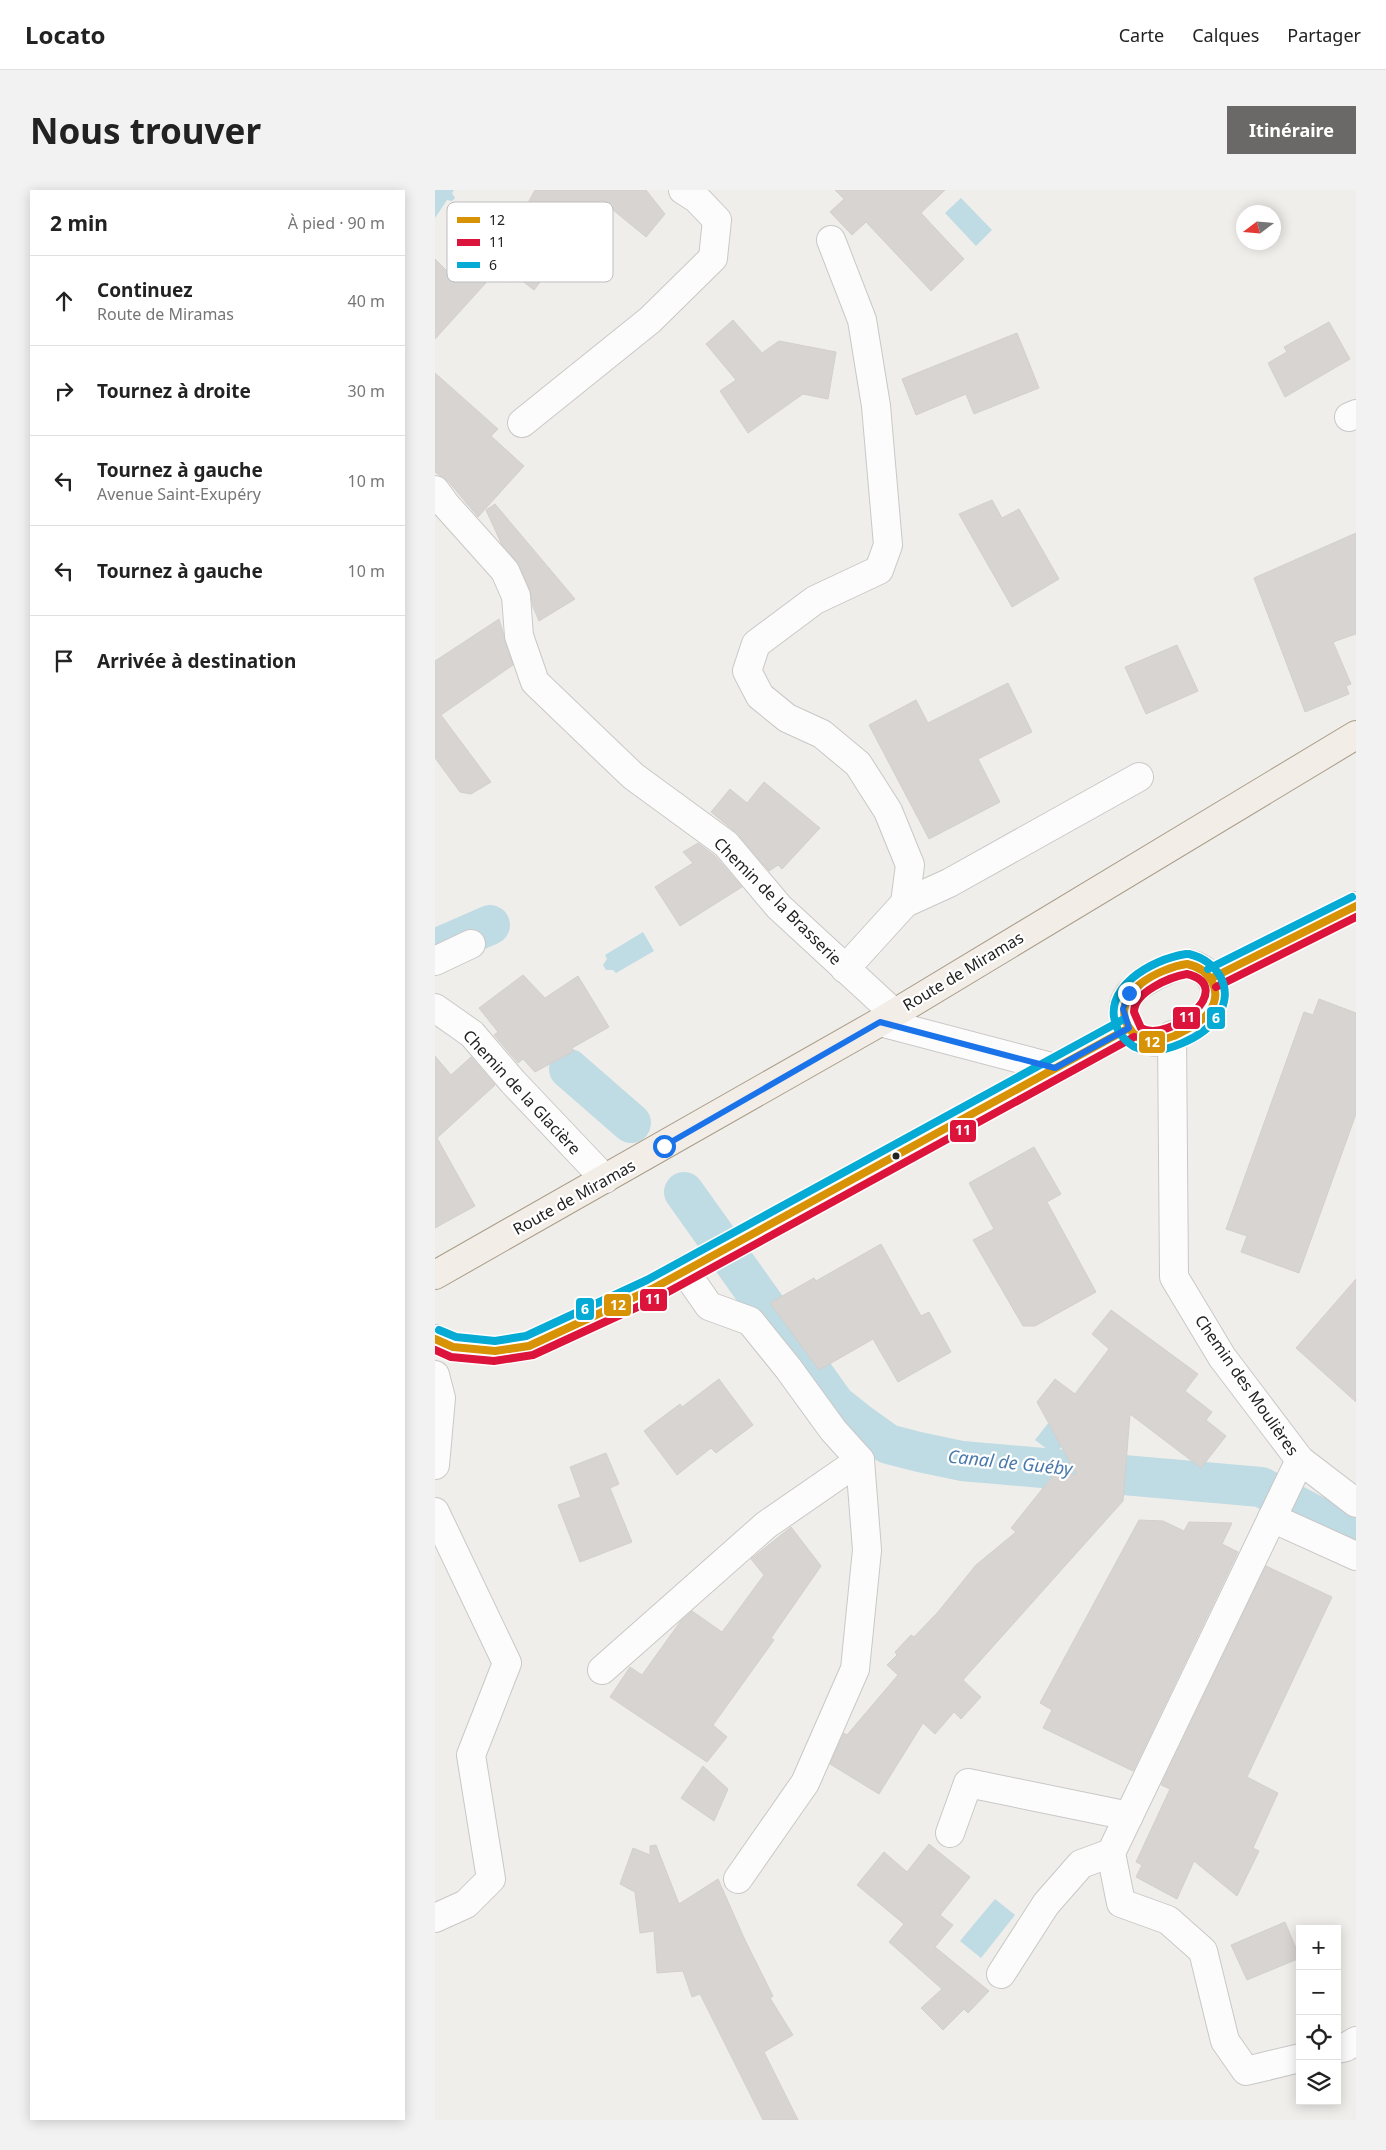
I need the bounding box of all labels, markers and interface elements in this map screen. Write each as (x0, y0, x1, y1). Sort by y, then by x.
text: Locato (25, 18, 106, 51)
text: Carte (1119, 23, 1164, 47)
text: Calques (1192, 23, 1259, 47)
text: Partager (1287, 23, 1361, 47)
button: Itinéraire (1227, 106, 1356, 154)
text: Nous trouver (30, 107, 261, 154)
legend (447, 202, 613, 282)
north arrow (1236, 205, 1281, 250)
text: 2 min (50, 209, 108, 237)
text: 12 (489, 210, 505, 229)
text: À pied · 90 m (288, 212, 385, 234)
text: 11 (489, 232, 505, 251)
text: 6 (489, 255, 497, 274)
text: Continuez (97, 277, 193, 303)
icon: ahead (50, 287, 78, 315)
text: 40 m (348, 290, 385, 312)
text: Route de Miramas (97, 303, 234, 325)
icon: right (50, 377, 78, 405)
text: Tournez à droite (97, 378, 251, 404)
text: 30 m (348, 380, 385, 402)
text: Tournez à gauche (97, 457, 263, 483)
icon: left (50, 467, 78, 495)
text: 10 m (348, 470, 385, 492)
text: Avenue Saint-Exupéry (97, 483, 261, 505)
icon: left (50, 557, 78, 585)
text: Tournez à gauche (97, 558, 263, 584)
text: 10 m (348, 560, 385, 582)
icon: arrive (50, 647, 78, 675)
text: Arrivée à destination (97, 648, 296, 674)
street label: Chemin de la Brasserie (709, 832, 847, 970)
street label: Route de Miramas (899, 926, 1027, 1016)
route end (1118, 982, 1141, 1005)
line badge: 11 (1172, 1006, 1201, 1030)
line badge: 6 (1206, 1006, 1226, 1030)
text: 11 (1179, 1007, 1195, 1026)
text: 6 (1212, 1008, 1220, 1027)
street label: Chemin de la Glacière (458, 1025, 586, 1159)
line badge: 12 (1138, 1030, 1166, 1054)
text: 12 (1144, 1032, 1160, 1051)
line badge: 11 (949, 1119, 977, 1143)
text: 11 (955, 1120, 971, 1139)
route start (653, 1135, 676, 1158)
unlabelled marker (891, 1151, 901, 1161)
street label: Route de Miramas (509, 1154, 639, 1240)
line badge: 11 (639, 1288, 668, 1312)
text: 11 (645, 1289, 661, 1308)
line badge: 12 (603, 1293, 632, 1317)
text: 12 (610, 1295, 626, 1314)
line badge: 6 (575, 1297, 595, 1321)
text: 6 (581, 1299, 589, 1318)
street label: Chemin des Moulières (1190, 1310, 1304, 1460)
water label: Canal de Guéby (947, 1444, 1075, 1481)
map controls (1296, 1925, 1341, 2105)
button: + (1296, 1925, 1341, 1970)
button: − (1296, 1970, 1341, 2015)
button: locate (1296, 2015, 1341, 2060)
button: layers (1296, 2060, 1341, 2105)

